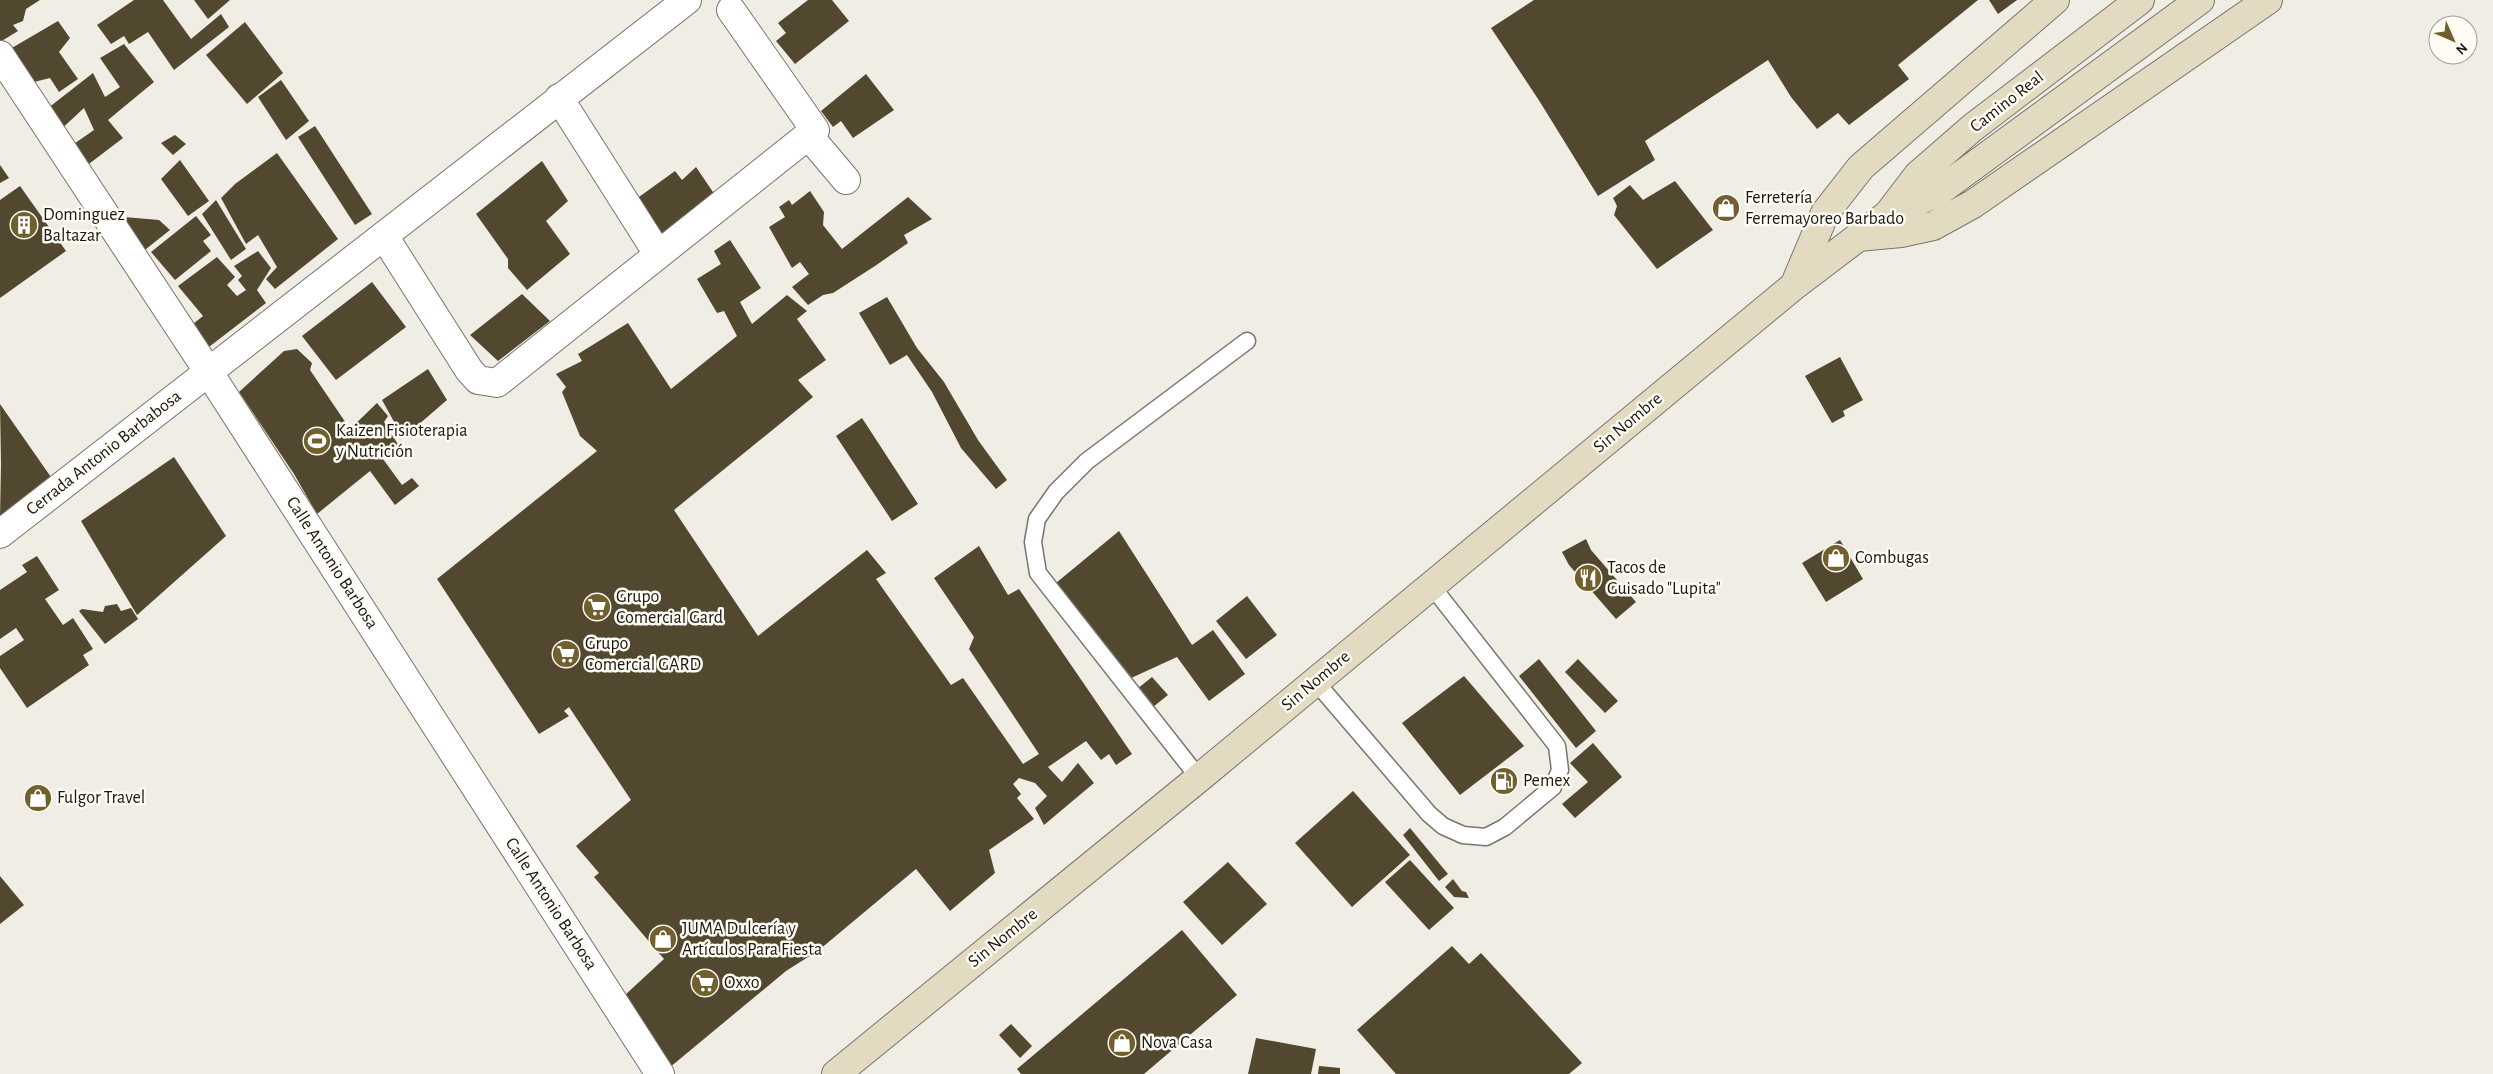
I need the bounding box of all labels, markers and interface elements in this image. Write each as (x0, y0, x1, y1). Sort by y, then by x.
north arrow (2428, 15, 2478, 65)
text: N (2453, 40, 2470, 57)
street label: Camino Real (1967, 68, 2047, 136)
place label: Ferretería Ferremayoreo Barbado (1745, 189, 1904, 228)
shop icon: Ferretería Ferremayoreo Barbado (1711, 193, 1741, 223)
place label: Dominguez Baltazar (43, 206, 125, 245)
building icon: Dominguez Baltazar (9, 210, 39, 240)
street label: Cerrada Antonio Barbabosa (23, 387, 185, 519)
street label: Sin Nombre (1590, 389, 1666, 457)
place label: Kaizen Fisioterapia y Nutrición (335, 422, 468, 461)
sports icon: Kaizen Fisioterapia y Nutrición (302, 426, 332, 456)
street label: Calle Antonio Barbosa (283, 494, 381, 632)
shop icon: Combugas (1821, 543, 1851, 573)
place label: Combugas (1855, 549, 1929, 567)
place label: Tacos de Guisado "Lupita" (1607, 559, 1721, 598)
restaurant icon: Tacos de Guisado "Lupita" (1573, 563, 1603, 593)
place label: Grupo Comercial Gard (616, 588, 723, 627)
supermarket icon: Grupo Comercial Gard (582, 592, 612, 622)
place label: Grupo Comercial GARD (585, 635, 701, 674)
supermarket icon: Grupo Comercial GARD (551, 639, 581, 669)
street label: Sin Nombre (1278, 647, 1354, 715)
fuel station icon: Pemex (1489, 766, 1519, 796)
place label: Pemex (1523, 772, 1571, 790)
shop icon: Fulgor Travel (23, 783, 53, 813)
place label: Fulgor Travel (57, 789, 145, 807)
street label: Calle Antonio Barbosa (502, 835, 600, 973)
street label: Sin Nombre (965, 905, 1041, 971)
place label: JUMA Dulcería y Artículos Para Fiesta (682, 920, 822, 959)
shop icon: JUMA Dulcería y Artículos Para Fiesta (648, 924, 678, 954)
supermarket icon: Oxxo (690, 968, 720, 998)
place label: Oxxo (724, 974, 760, 992)
shop icon: Nova Casa (1107, 1028, 1137, 1058)
place label: Nova Casa (1141, 1034, 1213, 1052)

